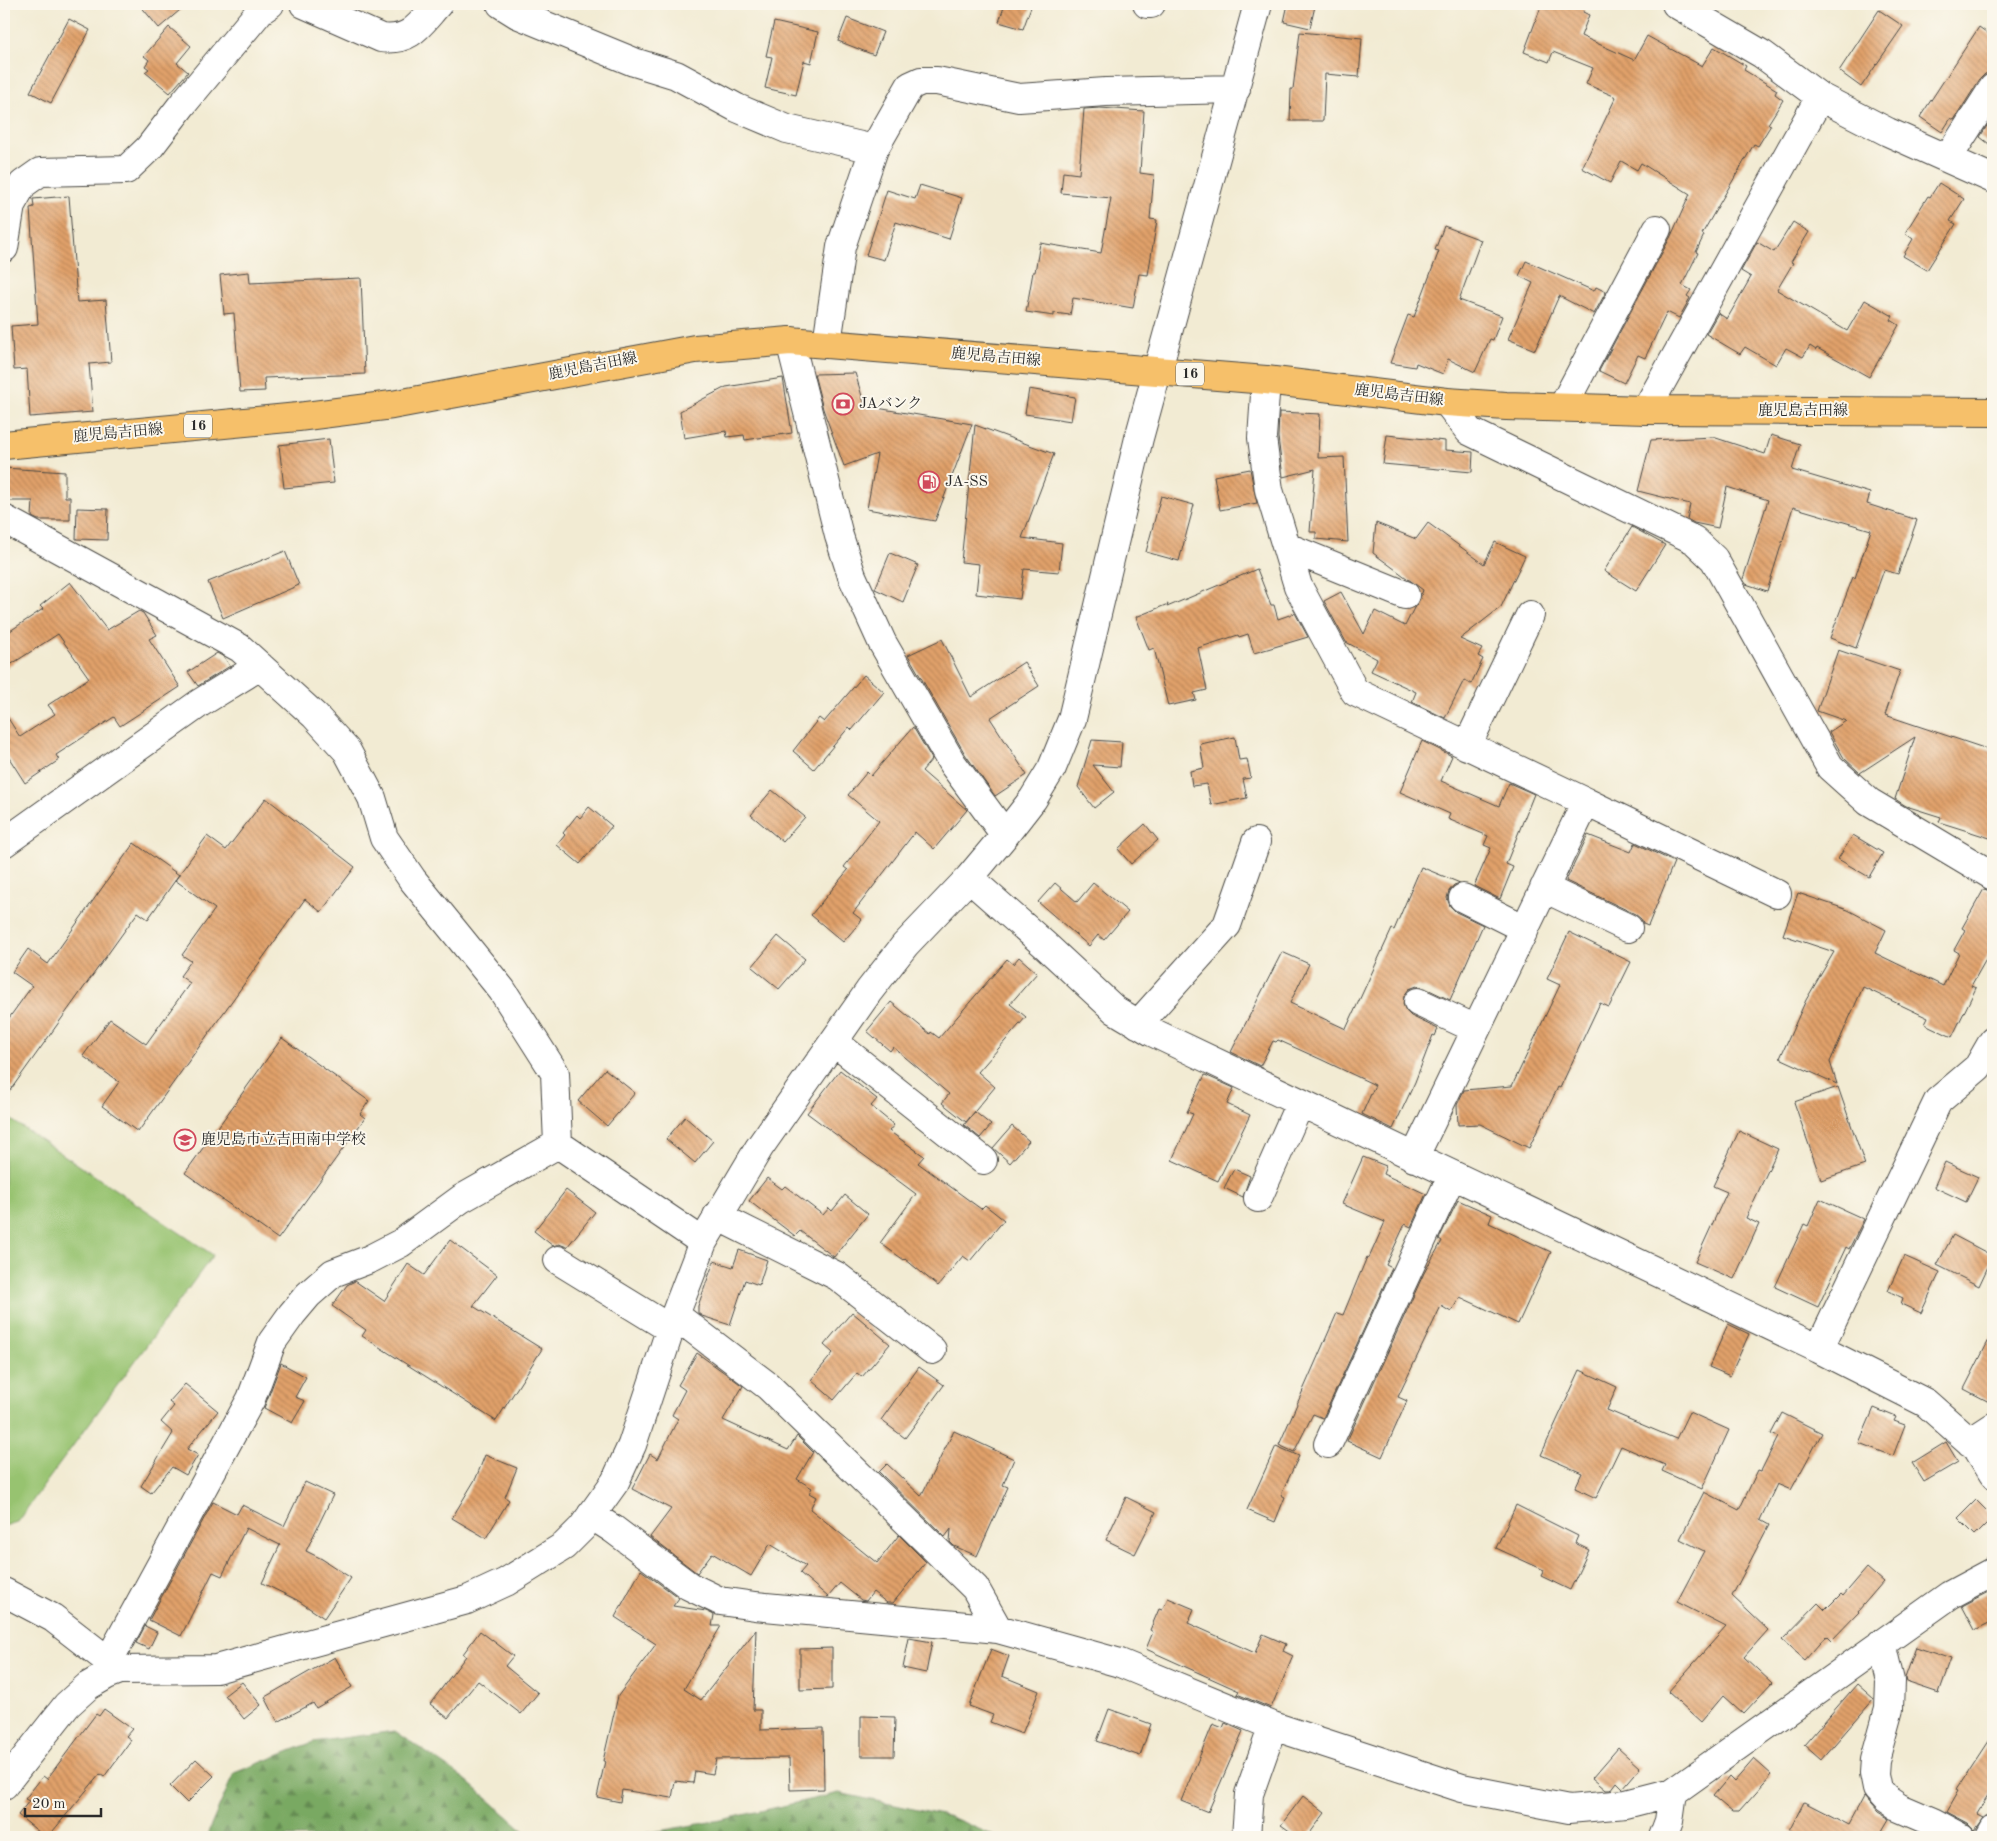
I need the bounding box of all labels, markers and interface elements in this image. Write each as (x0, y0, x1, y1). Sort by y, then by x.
street label: 鹿児島吉田線 (951, 345, 1042, 369)
street label: 鹿児島吉田線 (547, 349, 639, 383)
road number: 16 (1176, 362, 1204, 386)
street label: 鹿児島吉田線 (1353, 381, 1445, 409)
bank icon: JAバンク (831, 392, 855, 416)
place label: JAバンク (859, 396, 922, 412)
street label: 鹿児島吉田線 (1758, 402, 1848, 419)
road number: 16 (184, 414, 212, 438)
street label: 鹿児島吉田線 (72, 421, 163, 445)
fuel station icon: JA-SS (917, 470, 941, 494)
place label: JA-SS (945, 475, 988, 490)
school or university icon: 鹿児島市立吉田南中学校 (173, 1128, 197, 1152)
place label: 鹿児島市立吉田南中学校 (201, 1131, 366, 1148)
scale bar (25, 1786, 101, 1818)
text: 20 m (32, 1797, 66, 1812)

